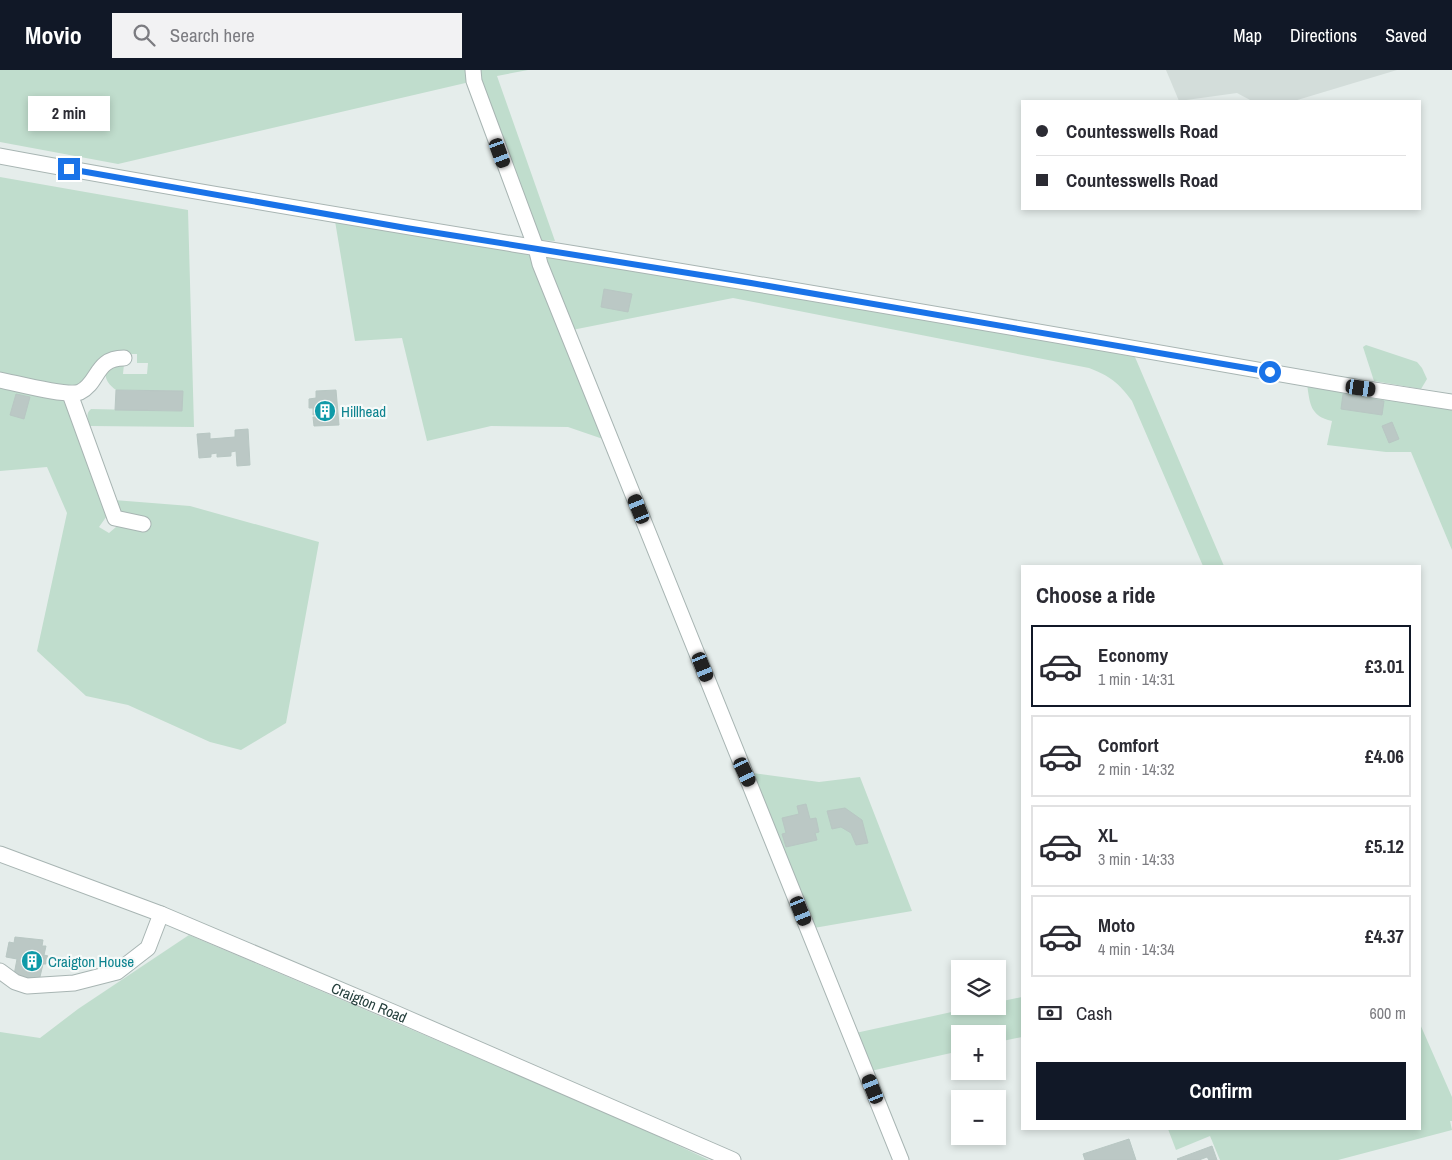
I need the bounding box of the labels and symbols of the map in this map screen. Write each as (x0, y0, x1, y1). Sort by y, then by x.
callout: 2 min (28, 97, 110, 132)
car (487, 136, 512, 170)
route end (58, 158, 80, 180)
route start (1259, 361, 1281, 383)
car (1345, 378, 1376, 398)
building icon: Hillhead (313, 399, 337, 423)
place label: Hillhead (341, 401, 386, 422)
car (626, 492, 651, 526)
car (690, 650, 715, 684)
car (731, 755, 758, 789)
car (788, 894, 813, 928)
building icon: Craigton House (20, 949, 44, 973)
place label: Craigton House (48, 951, 134, 972)
street label: Craigton Road (328, 977, 410, 1027)
car (860, 1072, 885, 1106)

